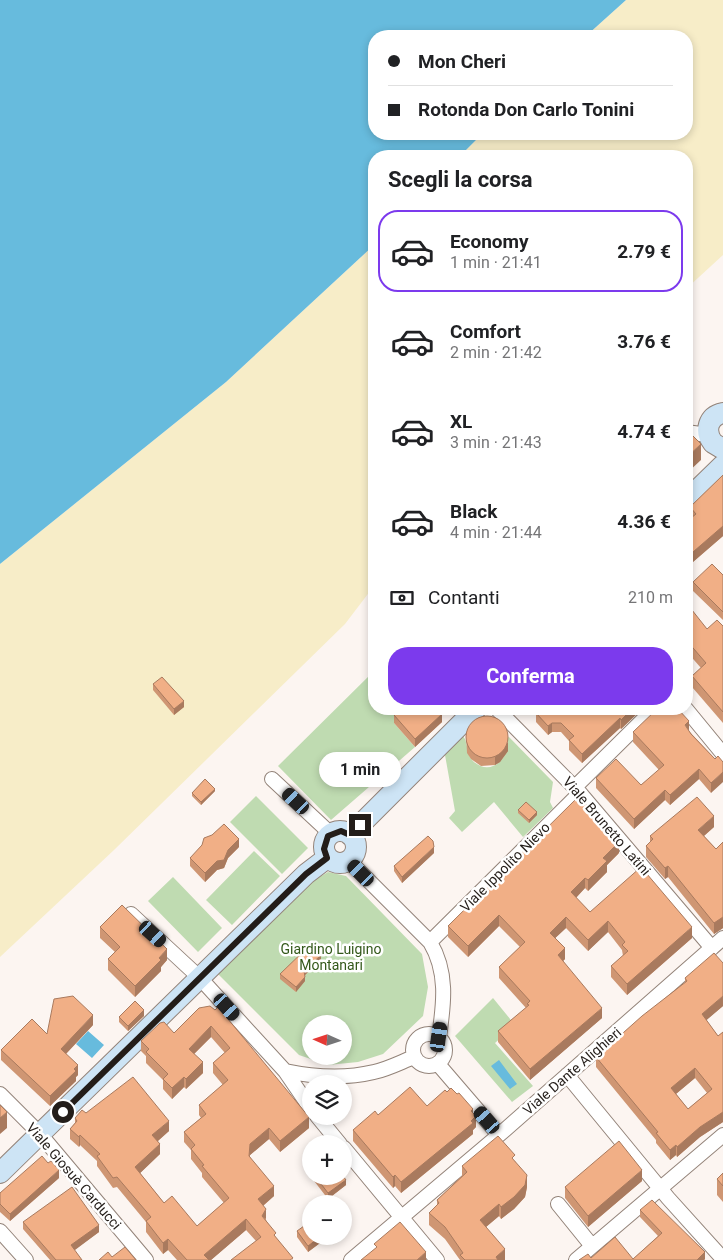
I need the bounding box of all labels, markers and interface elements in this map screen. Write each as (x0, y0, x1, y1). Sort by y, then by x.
text: Mon Cheri (418, 50, 506, 73)
text: Rotonda Don Carlo Tonini (418, 98, 634, 121)
text: Scegli la corsa (388, 167, 533, 192)
icon: car (390, 229, 435, 274)
text: Economy (450, 230, 529, 253)
text: 2.79 € (617, 240, 671, 263)
text: 1 min · 21:41 (450, 253, 542, 272)
icon: car (390, 319, 435, 364)
text: Comfort (450, 320, 521, 343)
text: 3.76 € (617, 330, 671, 353)
text: 2 min · 21:42 (450, 343, 542, 362)
icon: car (390, 409, 435, 454)
text: XL (450, 410, 472, 433)
text: 4.74 € (617, 420, 671, 443)
text: 3 min · 21:43 (450, 433, 542, 452)
icon: car (390, 499, 435, 544)
text: Black (450, 500, 497, 523)
text: 4.36 € (617, 510, 671, 533)
text: 4 min · 21:44 (450, 523, 542, 542)
icon: cash (388, 584, 416, 612)
text: Contanti (428, 586, 500, 609)
text: 210 m (628, 588, 673, 607)
button: Conferma (388, 647, 673, 705)
callout: 1 min (319, 752, 401, 788)
text: 1 min (340, 760, 380, 779)
street label: Viale Brunetto Latini (560, 773, 654, 879)
car (279, 785, 312, 817)
route end (349, 814, 371, 836)
street label: Viale Ippolito Nievo (457, 819, 553, 915)
car (345, 857, 376, 889)
car (136, 918, 169, 950)
park label: Giardino Luigino Montanari (280, 941, 382, 973)
car (211, 991, 242, 1023)
north arrow (302, 1015, 352, 1065)
map controls (302, 1015, 352, 1245)
car (429, 1021, 448, 1053)
street label: Viale Dante Alighieri (520, 1024, 624, 1118)
button: layers (302, 1075, 352, 1125)
route start (52, 1101, 74, 1123)
car (471, 1104, 502, 1136)
street label: Viale Giosuè Carducci (23, 1119, 125, 1233)
button: + (302, 1135, 352, 1185)
button: − (302, 1195, 352, 1245)

